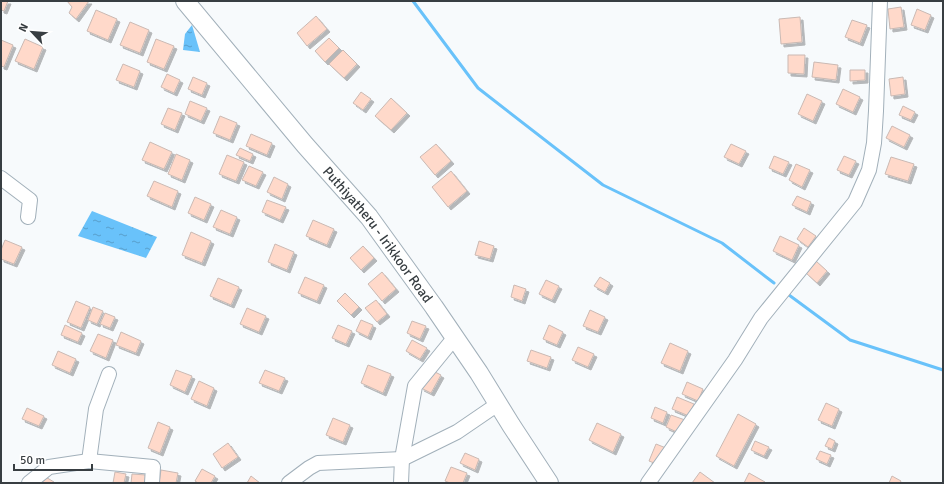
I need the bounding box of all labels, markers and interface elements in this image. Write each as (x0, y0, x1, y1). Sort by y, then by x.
north arrow (12, 12, 52, 52)
text: N (16, 22, 31, 34)
street label: Puthiyatheru - Irikkoor Road (320, 163, 436, 306)
scale bar (14, 446, 92, 472)
text: 50 m (20, 453, 45, 468)

